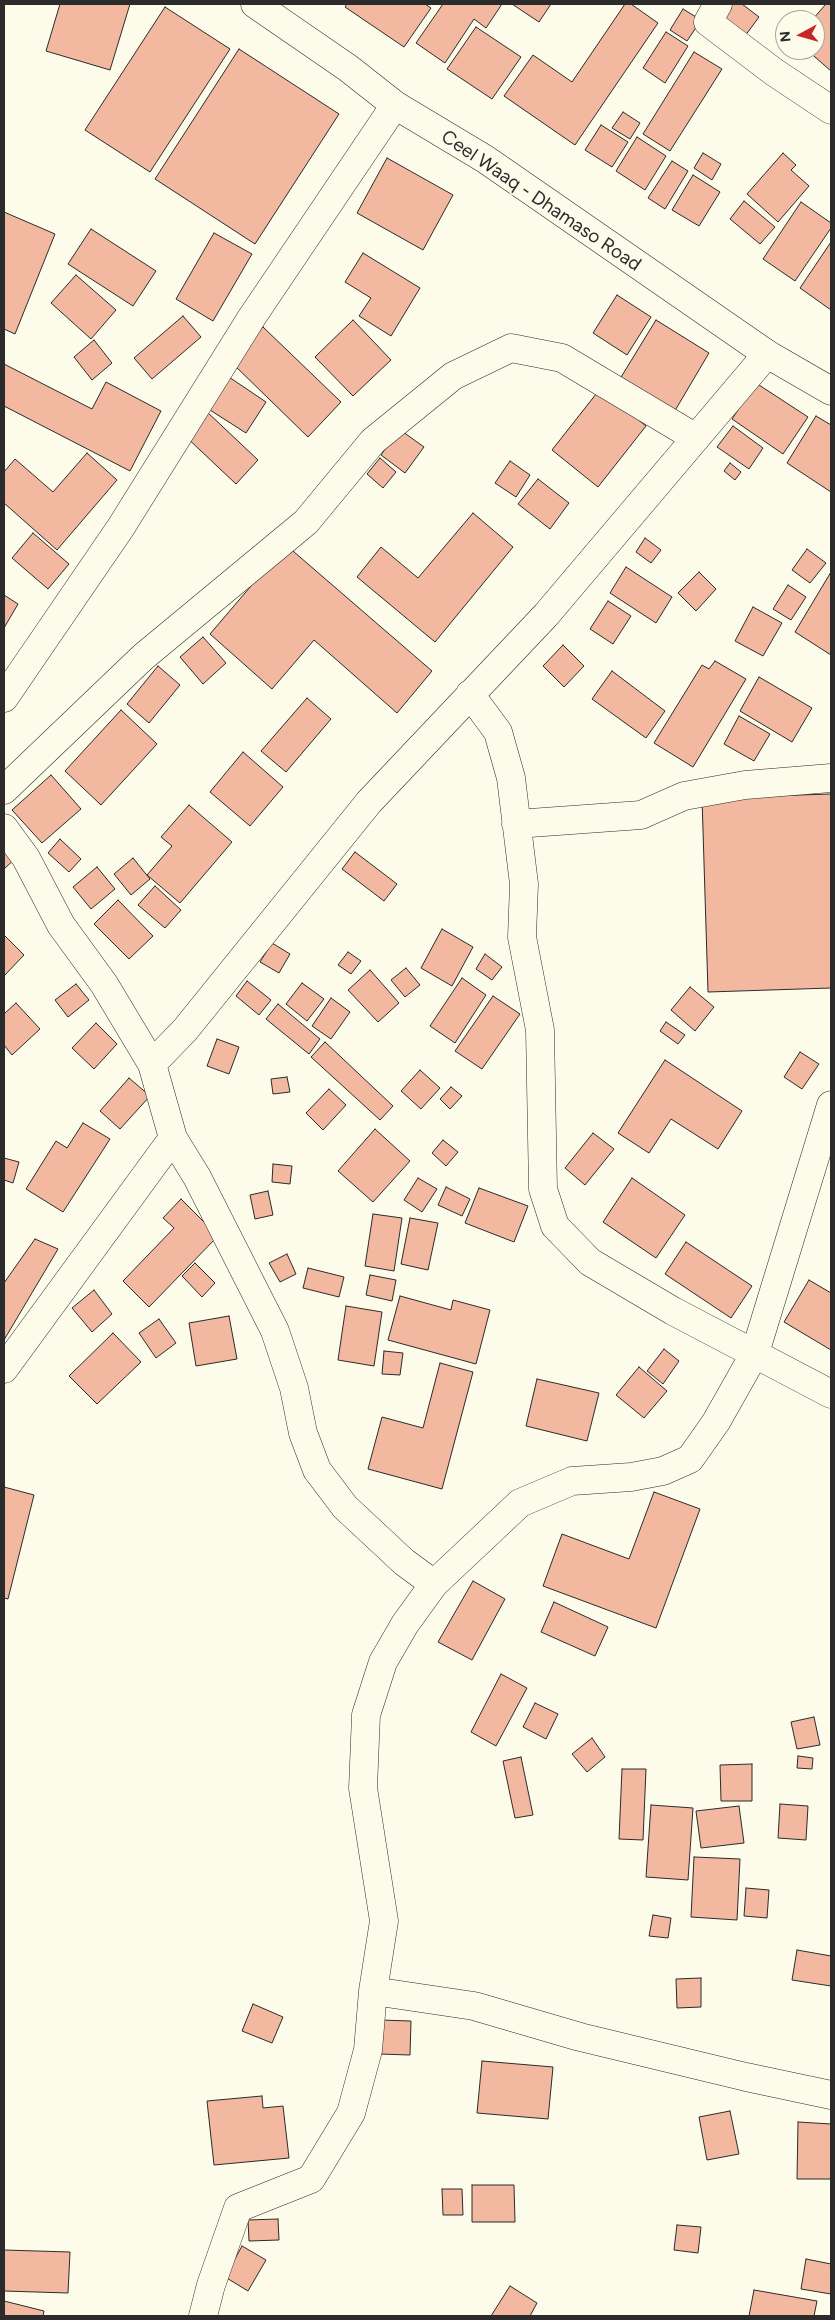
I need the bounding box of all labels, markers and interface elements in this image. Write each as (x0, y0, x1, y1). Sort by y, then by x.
north arrow (775, 10, 825, 60)
text: N (777, 30, 795, 43)
street label: Ceel Waaq - Dhamaso Road (437, 126, 645, 276)

